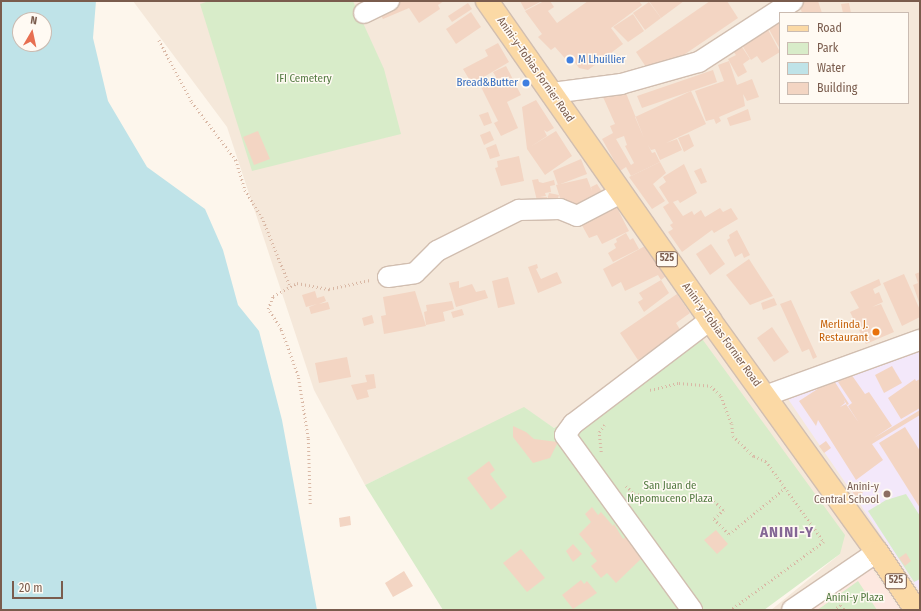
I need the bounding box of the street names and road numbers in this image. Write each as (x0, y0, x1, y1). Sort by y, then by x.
street label: Anini-y–Tobias Fornier Road (494, 15, 576, 125)
road number: 525 (655, 251, 679, 267)
street label: Anini-y–Tobias Fornier Road (679, 281, 763, 389)
road number: 525 (884, 573, 908, 589)

